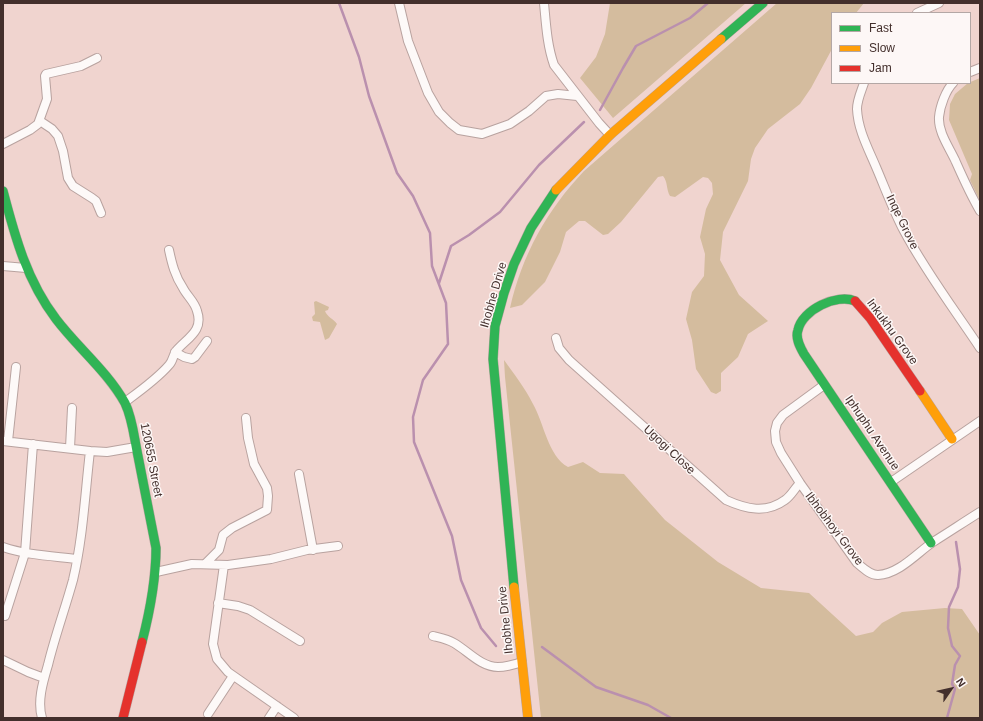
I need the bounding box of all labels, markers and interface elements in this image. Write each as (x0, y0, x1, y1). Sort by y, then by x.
legend (831, 12, 971, 84)
text: Fast (869, 21, 892, 35)
text: Slow (869, 41, 895, 55)
text: Jam (869, 61, 892, 75)
street label: Inqe Grove (883, 192, 921, 252)
street label: Ihobhe Drive (478, 260, 510, 330)
street label: Inkukhu Grove (863, 296, 921, 368)
street label: Iphuphu Avenue (842, 393, 902, 473)
street label: 120655 Street (137, 422, 165, 498)
street label: Ugogi Close (640, 422, 698, 478)
street label: Ibhobhoyi Grove (802, 490, 866, 568)
street label: Ihobhe Drive (495, 585, 517, 655)
north arrow (931, 669, 971, 709)
text: N (954, 676, 968, 689)

